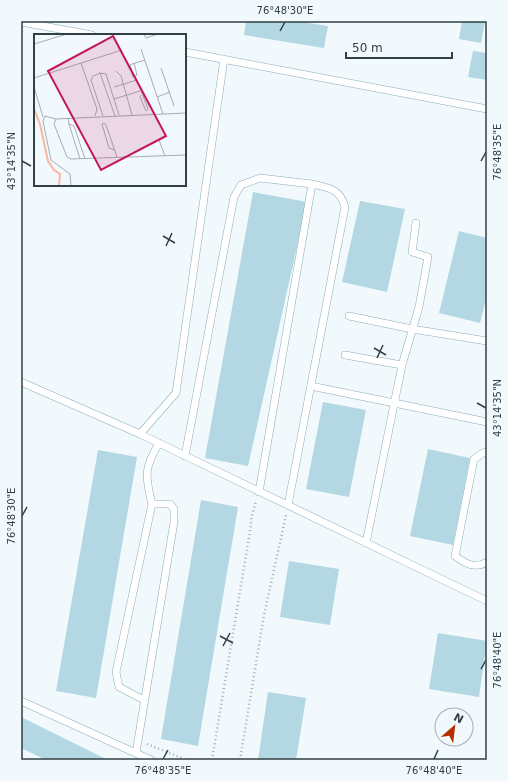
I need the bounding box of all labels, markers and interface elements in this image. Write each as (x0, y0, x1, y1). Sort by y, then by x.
text: 76°48'30"E (257, 5, 313, 16)
inset map (34, 34, 186, 186)
scale bar (346, 34, 452, 60)
text: 50 m (352, 41, 383, 55)
text: 76°48'35"E (492, 124, 503, 180)
text: 43°14'35"N (6, 132, 17, 190)
text: 43°14'35"N (492, 379, 503, 437)
text: 76°48'30"E (6, 488, 17, 544)
text: 76°48'40"E (492, 632, 503, 688)
north arrow (434, 707, 474, 747)
text: N (451, 711, 466, 727)
text: 76°48'35"E (135, 765, 191, 776)
text: 76°48'40"E (406, 765, 462, 776)

